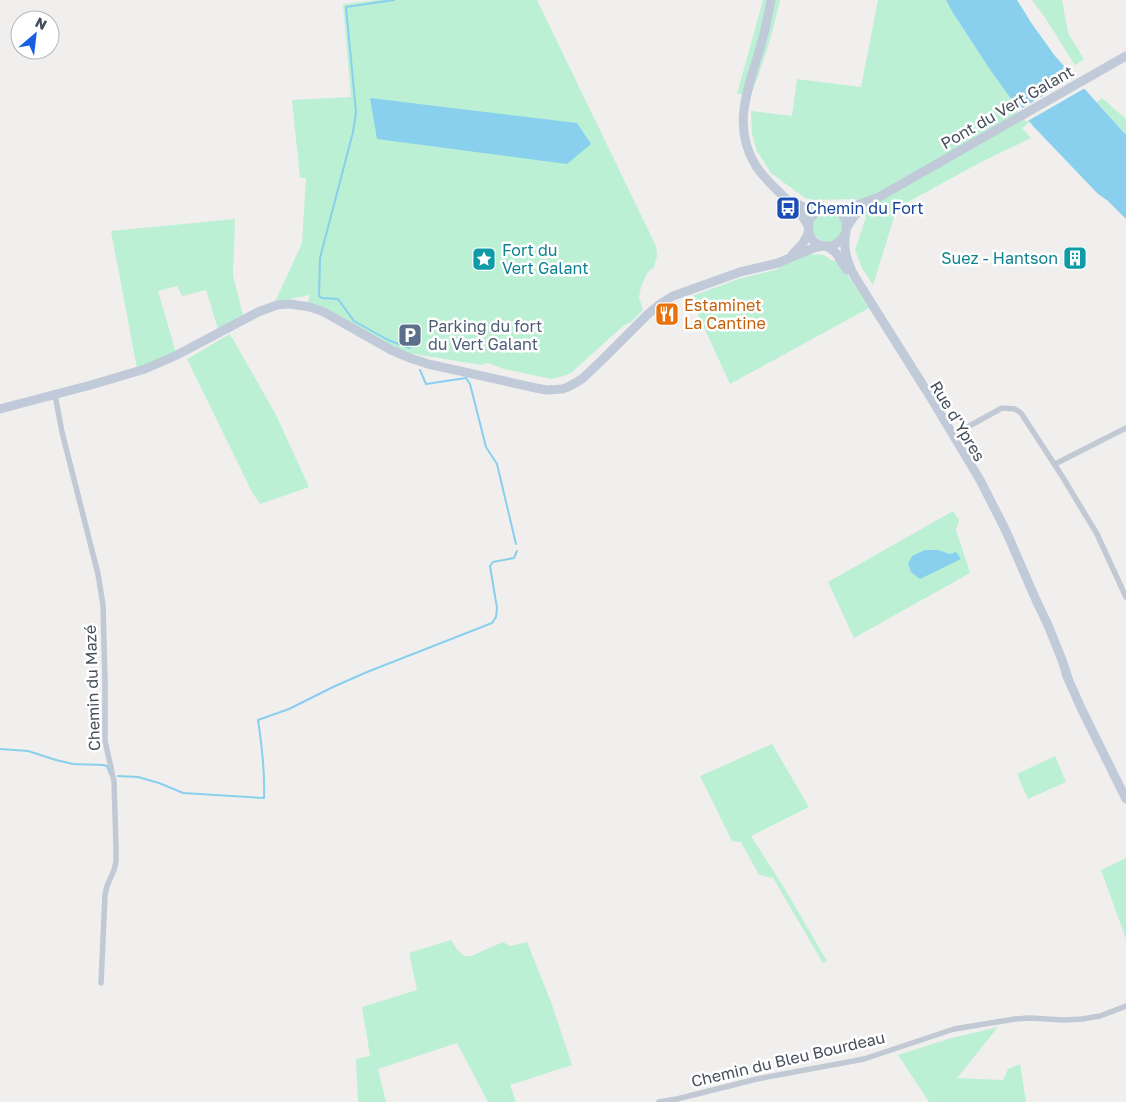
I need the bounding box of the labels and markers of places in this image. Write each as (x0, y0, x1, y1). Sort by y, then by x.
bus stop icon: Chemin du Fort (775, 195, 801, 221)
place label: Chemin du Fort (806, 198, 924, 218)
place label: Fort du Vert Galant (502, 240, 589, 278)
building icon: Suez - Hantson (1062, 245, 1088, 271)
place icon: Fort du Vert Galant (471, 246, 497, 272)
place label: Suez - Hantson (941, 248, 1058, 268)
place label: Estaminet La Cantine (684, 295, 766, 333)
restaurant icon: Estaminet La Cantine (654, 301, 680, 327)
place label: Parking du fort du Vert Galant (428, 316, 542, 354)
parking icon: Parking du fort du Vert Galant (397, 322, 423, 348)

